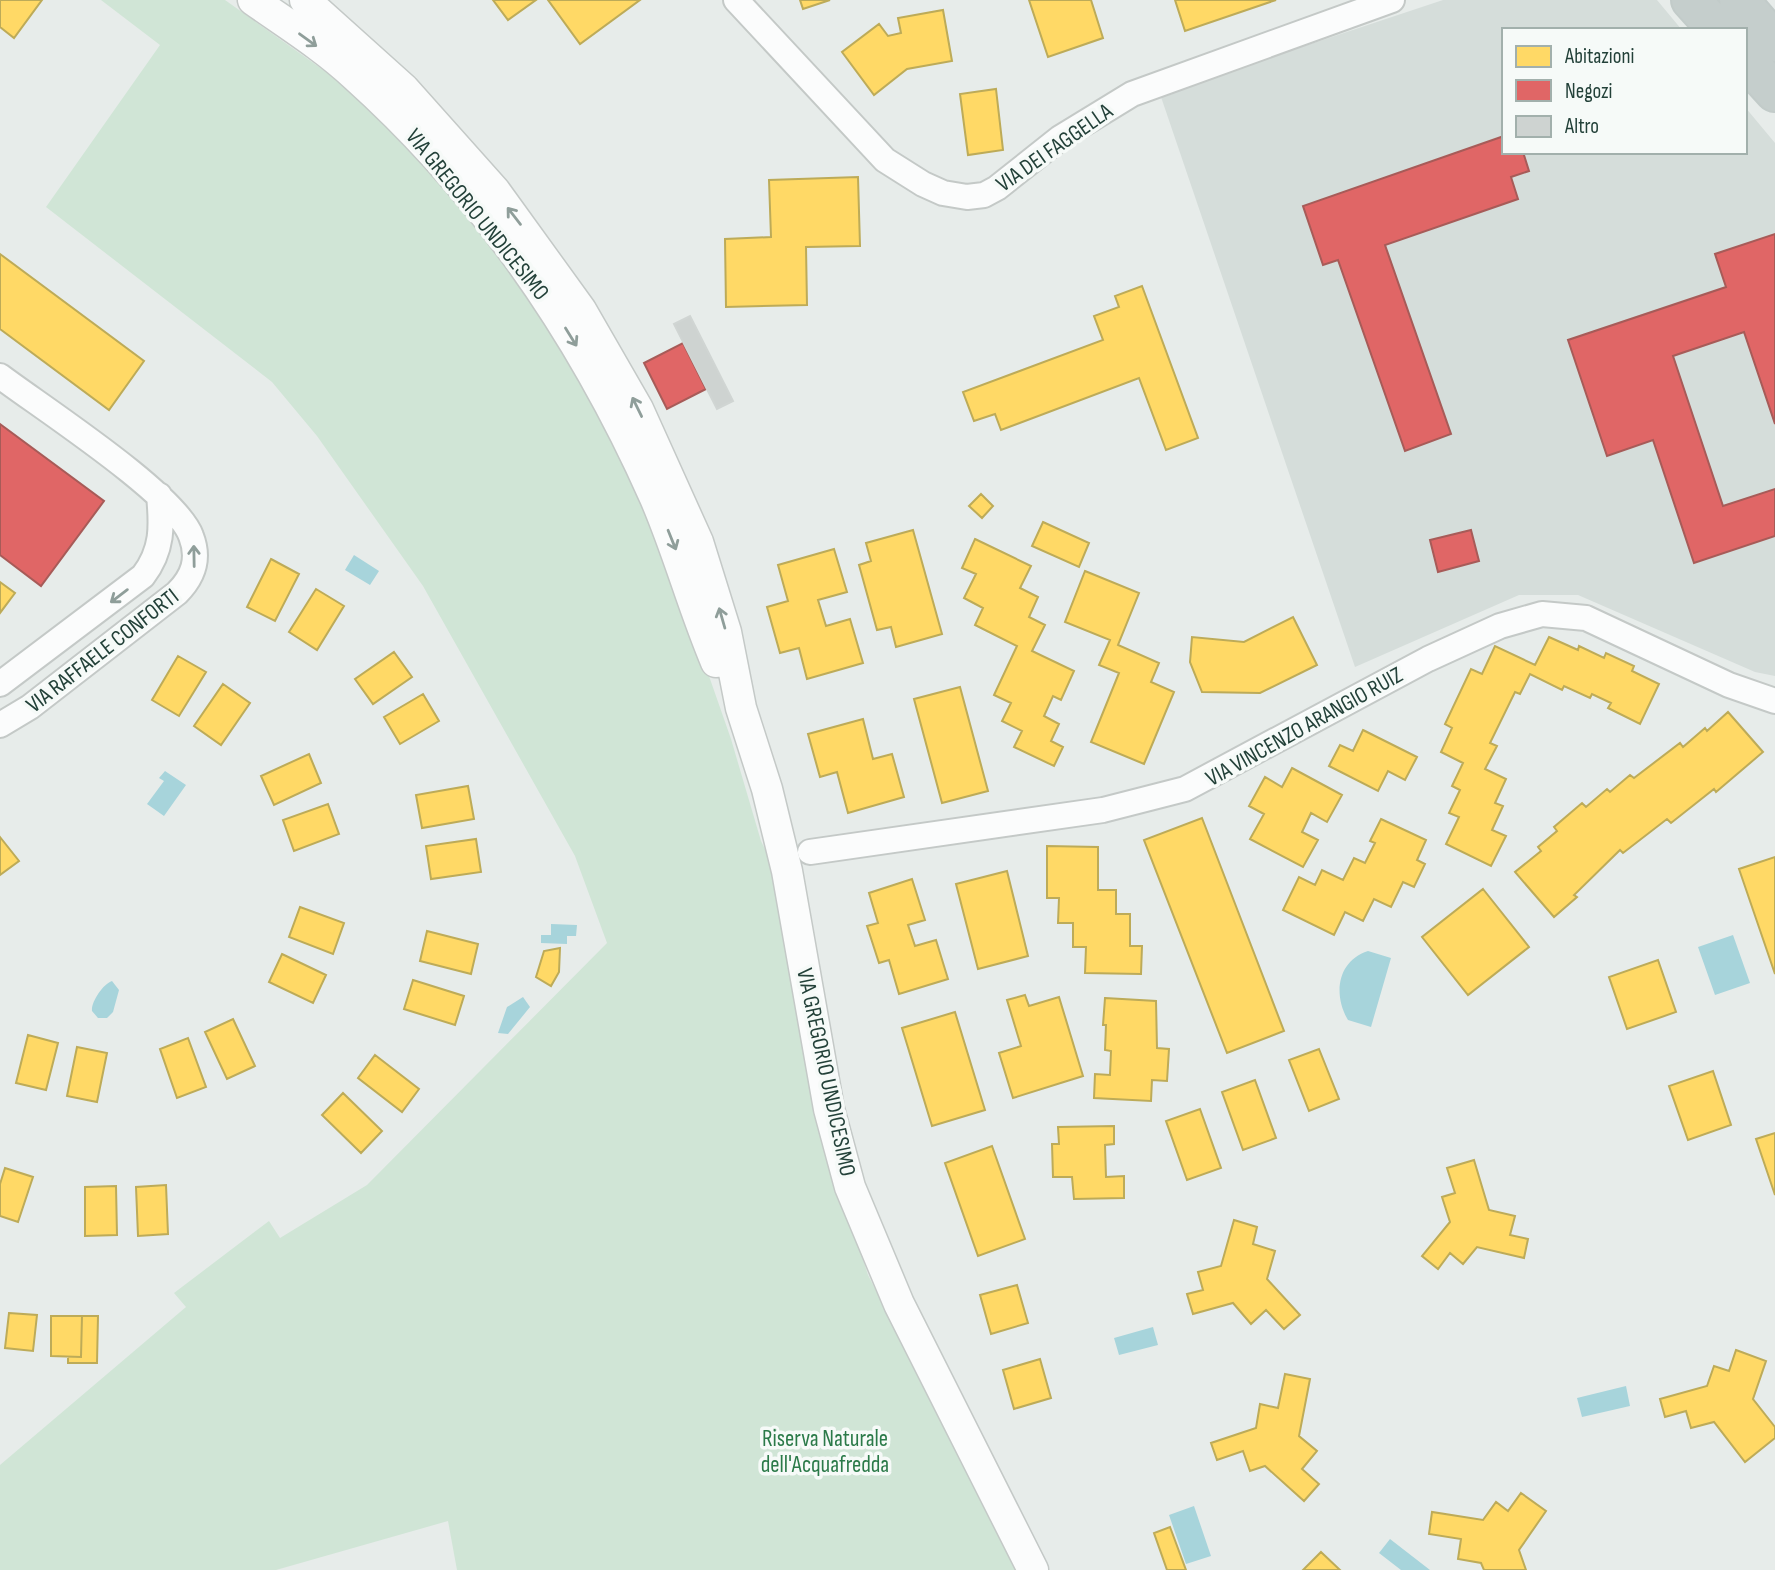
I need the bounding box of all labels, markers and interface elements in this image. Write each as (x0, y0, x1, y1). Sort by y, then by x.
legend (1502, 28, 1747, 154)
one-way arrow (299, 32, 317, 47)
text: Abitazioni (1564, 44, 1634, 69)
text: Negozi (1565, 79, 1612, 104)
street label: VIA DEI FAGGELLA (991, 97, 1118, 198)
text: Altro (1564, 114, 1599, 139)
street label: VIA GREGORIO UNDICESIMO (400, 123, 555, 306)
one-way arrow (507, 207, 522, 226)
one-way arrow (565, 326, 579, 346)
one-way arrow (629, 397, 643, 418)
one-way arrow (667, 529, 680, 550)
one-way arrow (187, 545, 201, 568)
street label: VIA RAFFAELE CONFORTI (21, 583, 184, 719)
one-way arrow (110, 588, 128, 603)
one-way arrow (715, 607, 728, 629)
street label: VIA VINCENZO ARANGIO RUIZ (1201, 661, 1408, 793)
street label: VIA GREGORIO UNDICESIMO (790, 966, 862, 1179)
park label: Riserva Naturale dell'Acquafredda (761, 1425, 889, 1479)

